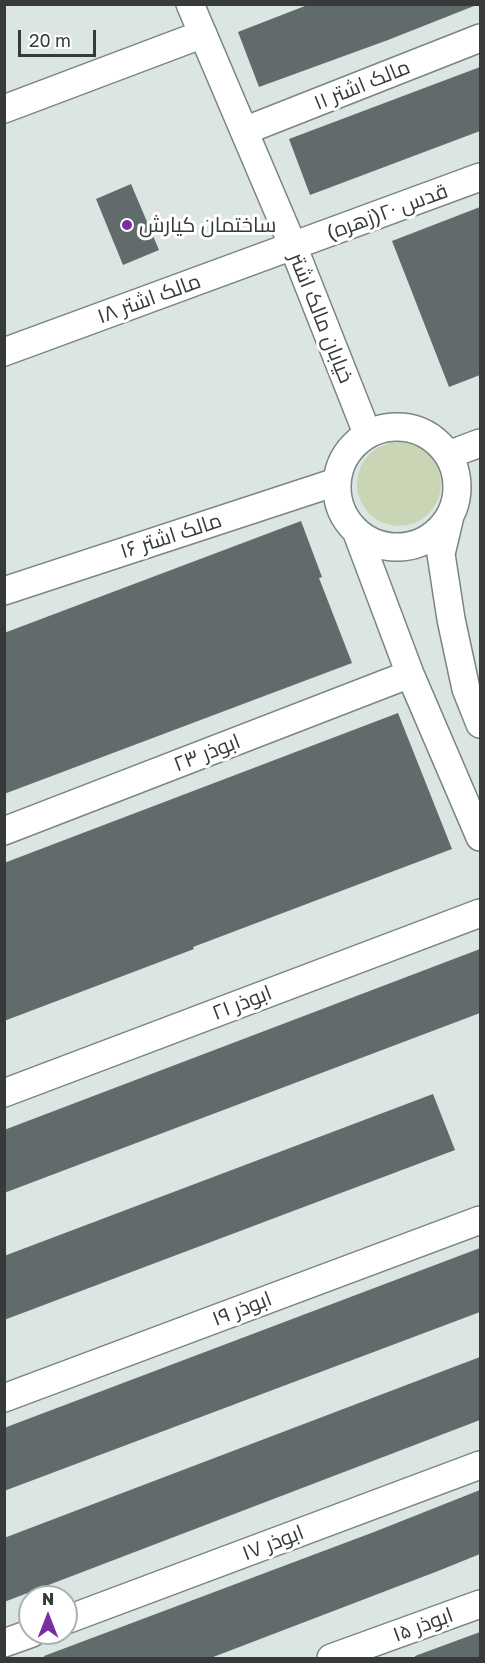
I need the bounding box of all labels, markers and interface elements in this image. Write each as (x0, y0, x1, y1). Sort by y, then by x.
scale bar (21, 18, 99, 56)
text: 20 m (29, 29, 71, 51)
street label: مالک اشتر ۱۱ (310, 54, 414, 116)
street label: قدس ۲۰(زهره) (323, 178, 451, 246)
place label: ساختمان کیارش (139, 212, 276, 238)
marker: ساختمان کیارش (120, 218, 134, 232)
street label: خیابان مالک اشتر (283, 249, 359, 387)
street label: مالک اشتر ۱۸ (94, 269, 204, 329)
street label: مالک اشتر ۱۶ (117, 508, 225, 564)
street label: ابوذر ۲۳ (170, 729, 244, 777)
street label: ابوذر ۲۱ (209, 980, 275, 1026)
street label: ابوذر ۱۹ (209, 1286, 275, 1332)
street label: ابوذر ۱۷ (239, 1520, 307, 1566)
north arrow (18, 1585, 78, 1645)
text: N (42, 1589, 54, 1609)
street label: ابوذر ۱۵ (389, 1603, 457, 1647)

